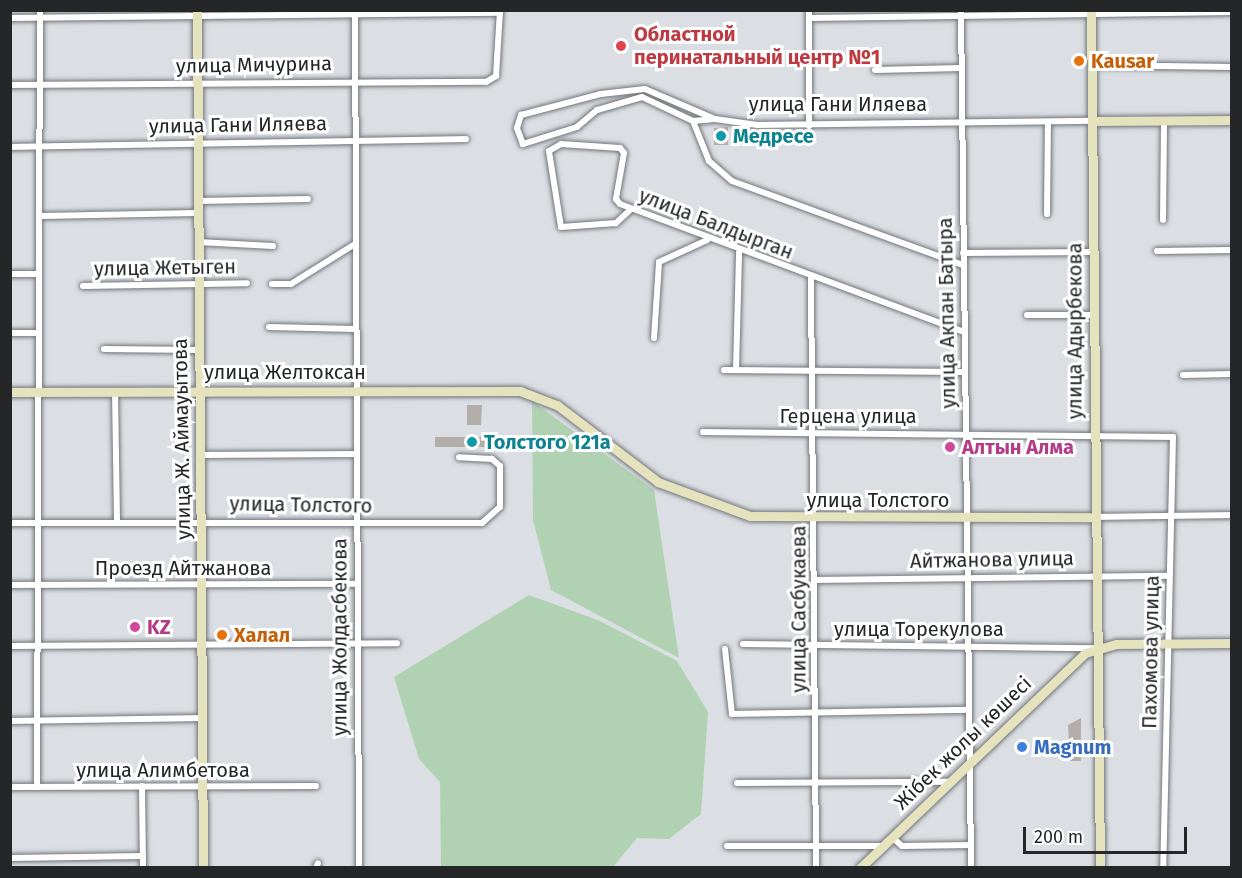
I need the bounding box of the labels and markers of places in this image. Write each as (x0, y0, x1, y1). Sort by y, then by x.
place label: Областной перинатальный центр №1 (634, 22, 880, 69)
marker: Областной перинатальный центр №1 (612, 37, 630, 55)
place label: Kausar (1091, 49, 1154, 73)
marker: Kausar (1072, 54, 1086, 68)
place label: Медресе (733, 124, 814, 148)
marker: Медресе (714, 129, 728, 143)
place label: Толстого 121а (484, 430, 611, 454)
marker: Толстого 121а (465, 435, 479, 449)
place label: Алтын Алма (962, 435, 1074, 459)
marker: Алтын Алма (943, 440, 957, 454)
place label: KZ (147, 615, 171, 639)
marker: KZ (128, 620, 142, 634)
place label: Халал (234, 623, 290, 647)
marker: Халал (215, 628, 229, 642)
place label: Magnum (1034, 735, 1111, 759)
marker: Magnum (1015, 740, 1029, 754)

